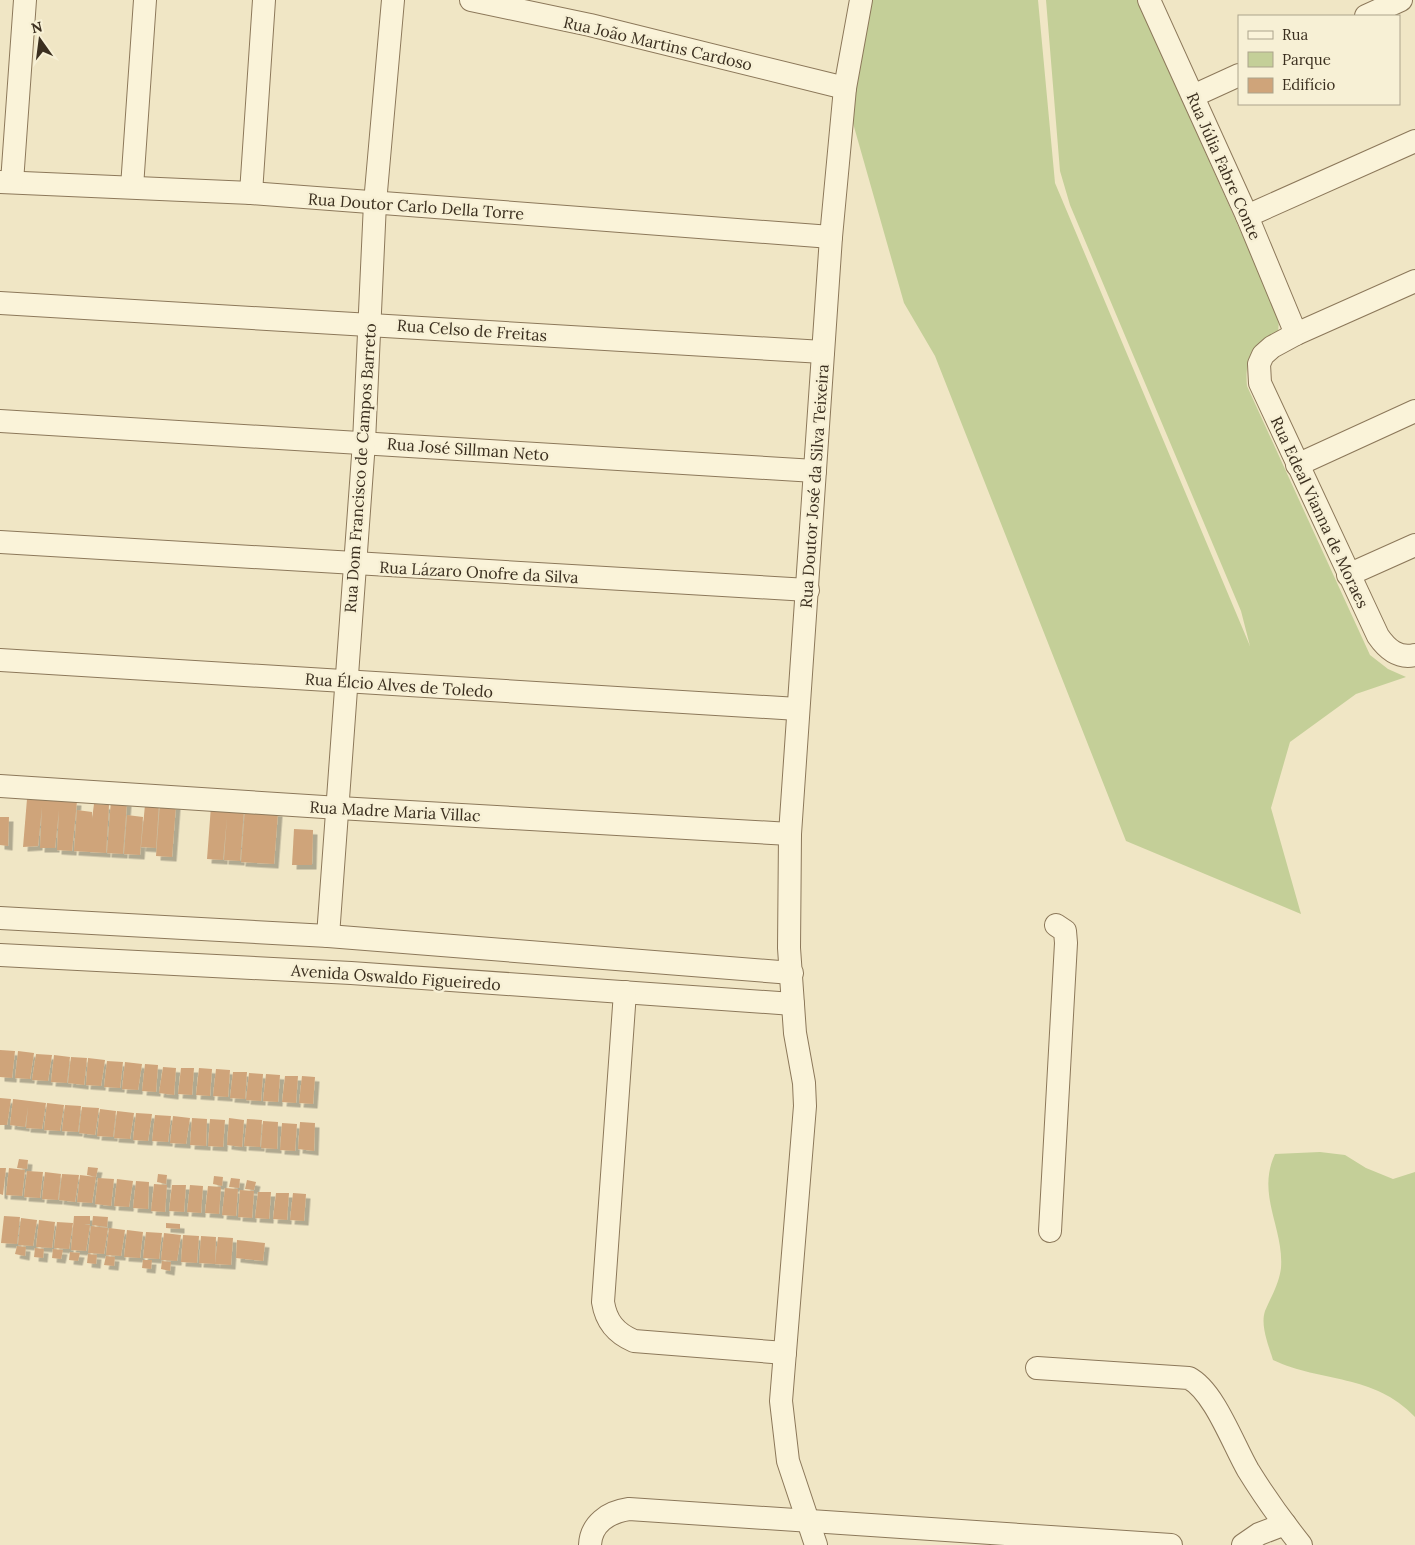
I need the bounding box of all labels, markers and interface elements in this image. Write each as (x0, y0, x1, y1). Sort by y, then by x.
street label: Rua João Martins Cardoso (562, 12, 754, 74)
north arrow (15, 15, 65, 65)
legend (1238, 15, 1400, 105)
text: N (29, 17, 44, 37)
text: Rua (1282, 25, 1308, 44)
text: Parque (1282, 50, 1331, 69)
text: Edifício (1282, 75, 1335, 94)
street label: Rua Júlia Fabre Conte (1182, 89, 1266, 243)
street label: Rua Doutor Carlo Della Torre (307, 188, 525, 224)
street label: Rua Celso de Freitas (396, 315, 548, 345)
street label: Rua Dom Francisco de Campos Barreto (340, 322, 380, 614)
street label: Rua Doutor José da Silva Teixeira (795, 363, 833, 609)
street label: Rua Edeal Vianna de Moraes (1267, 413, 1373, 611)
street label: Rua José Sillman Neto (386, 433, 550, 465)
street label: Rua Lázaro Onofre da Silva (379, 557, 579, 587)
street label: Rua Élcio Alves de Toledo (304, 668, 494, 702)
street label: Rua Madre Maria Villac (309, 797, 481, 825)
street label: Avenida Oswaldo Figueiredo (289, 960, 502, 994)

